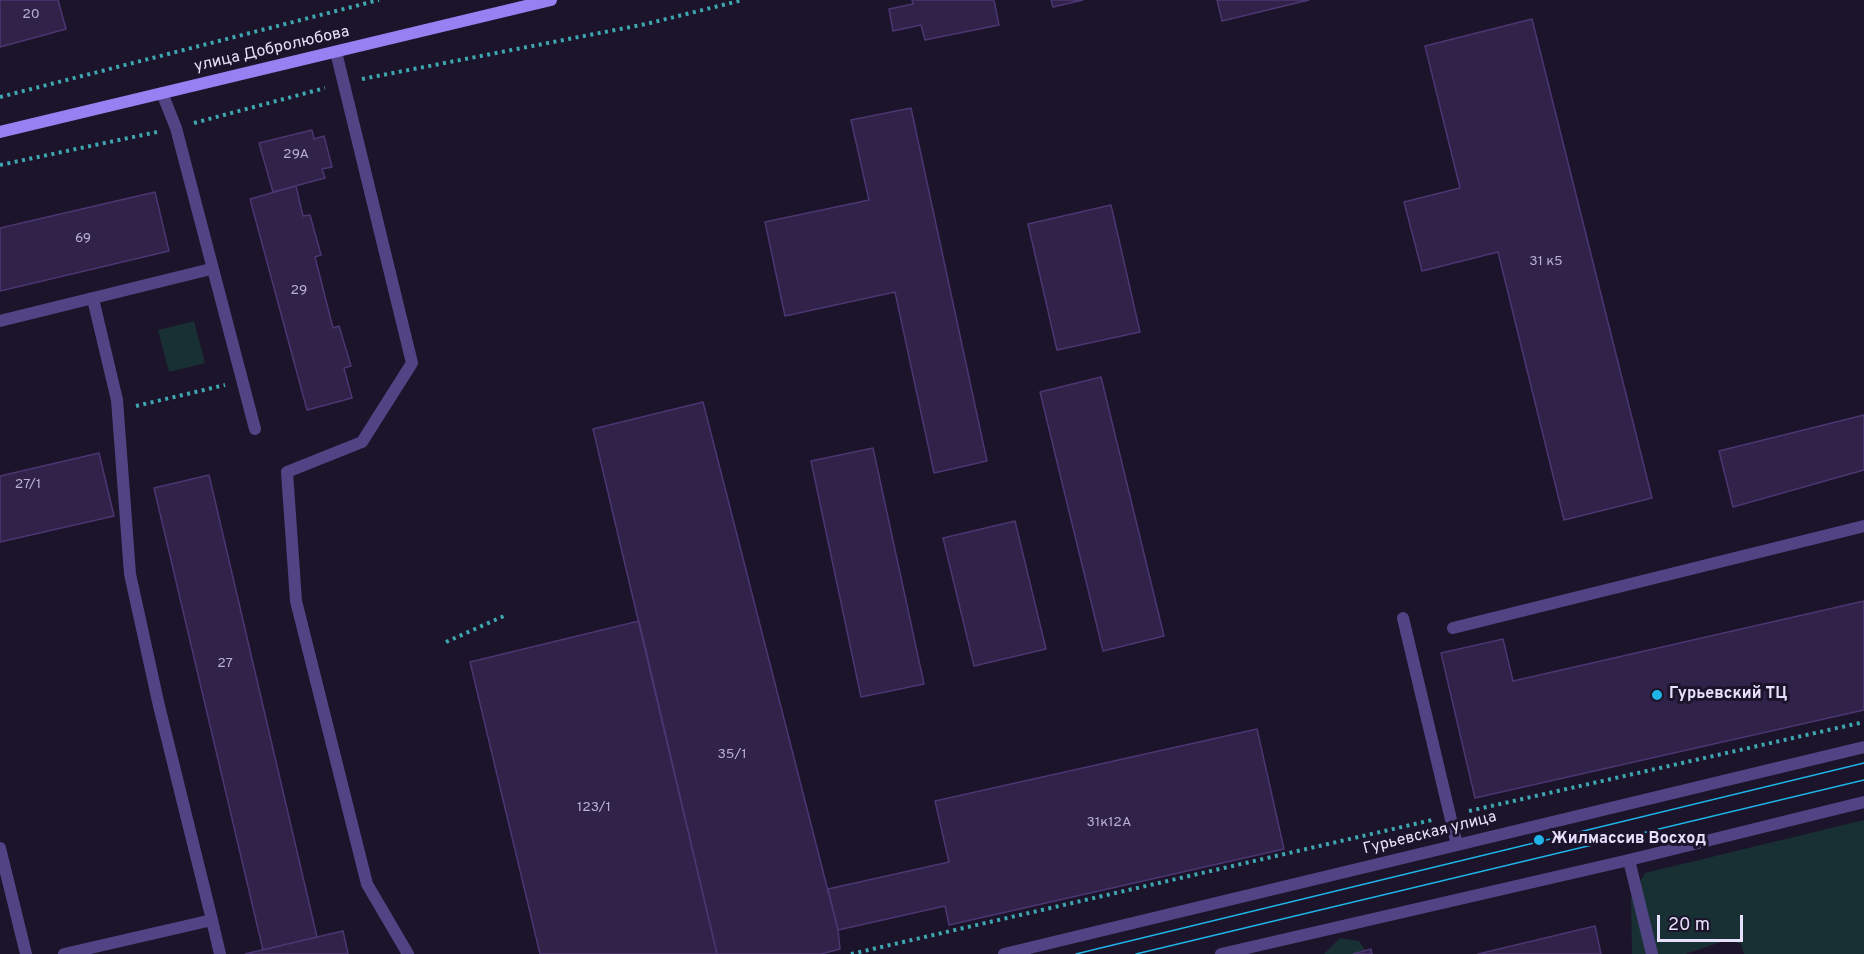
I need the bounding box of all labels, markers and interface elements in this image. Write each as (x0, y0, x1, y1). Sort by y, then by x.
house number: 20 (22, 7, 40, 23)
street label: улица Добролюбова (193, 23, 351, 77)
house number: 29А (283, 147, 309, 163)
house number: 69 (75, 231, 91, 247)
house number: 31 к5 (1529, 254, 1563, 270)
house number: 29 (291, 283, 307, 299)
house number: 27/1 (15, 477, 41, 493)
house number: 27 (217, 656, 233, 672)
place label: Гурьевский ТЦ (1669, 685, 1787, 705)
marker: Гурьевский ТЦ (1650, 688, 1664, 702)
house number: 35/1 (717, 747, 747, 763)
house number: 123/1 (577, 800, 611, 816)
street label: Гурьевская улица (1361, 808, 1499, 860)
house number: 31к12А (1087, 815, 1131, 831)
place label: Жилмассив Восход (1551, 830, 1706, 850)
marker: Жилмассив Восход (1532, 833, 1546, 847)
scale bar (1660, 903, 1746, 941)
text: 20 m (1668, 914, 1710, 937)

